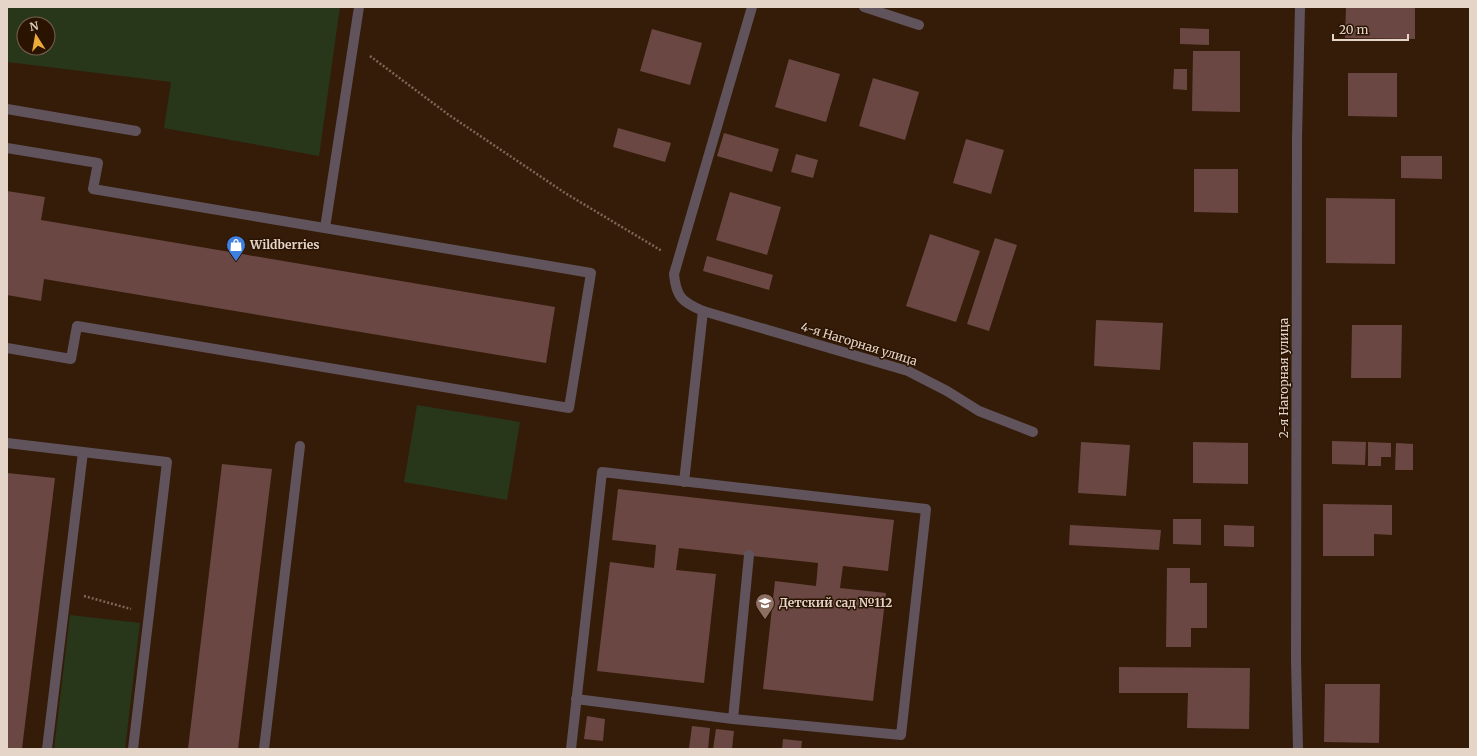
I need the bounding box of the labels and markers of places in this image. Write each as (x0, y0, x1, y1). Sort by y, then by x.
shop icon: Wildberries (225, 234, 247, 262)
place label: Wildberries (249, 237, 320, 252)
school or university icon: Детский сад №112 (754, 592, 776, 620)
place label: Детский сад №112 (779, 595, 892, 610)

